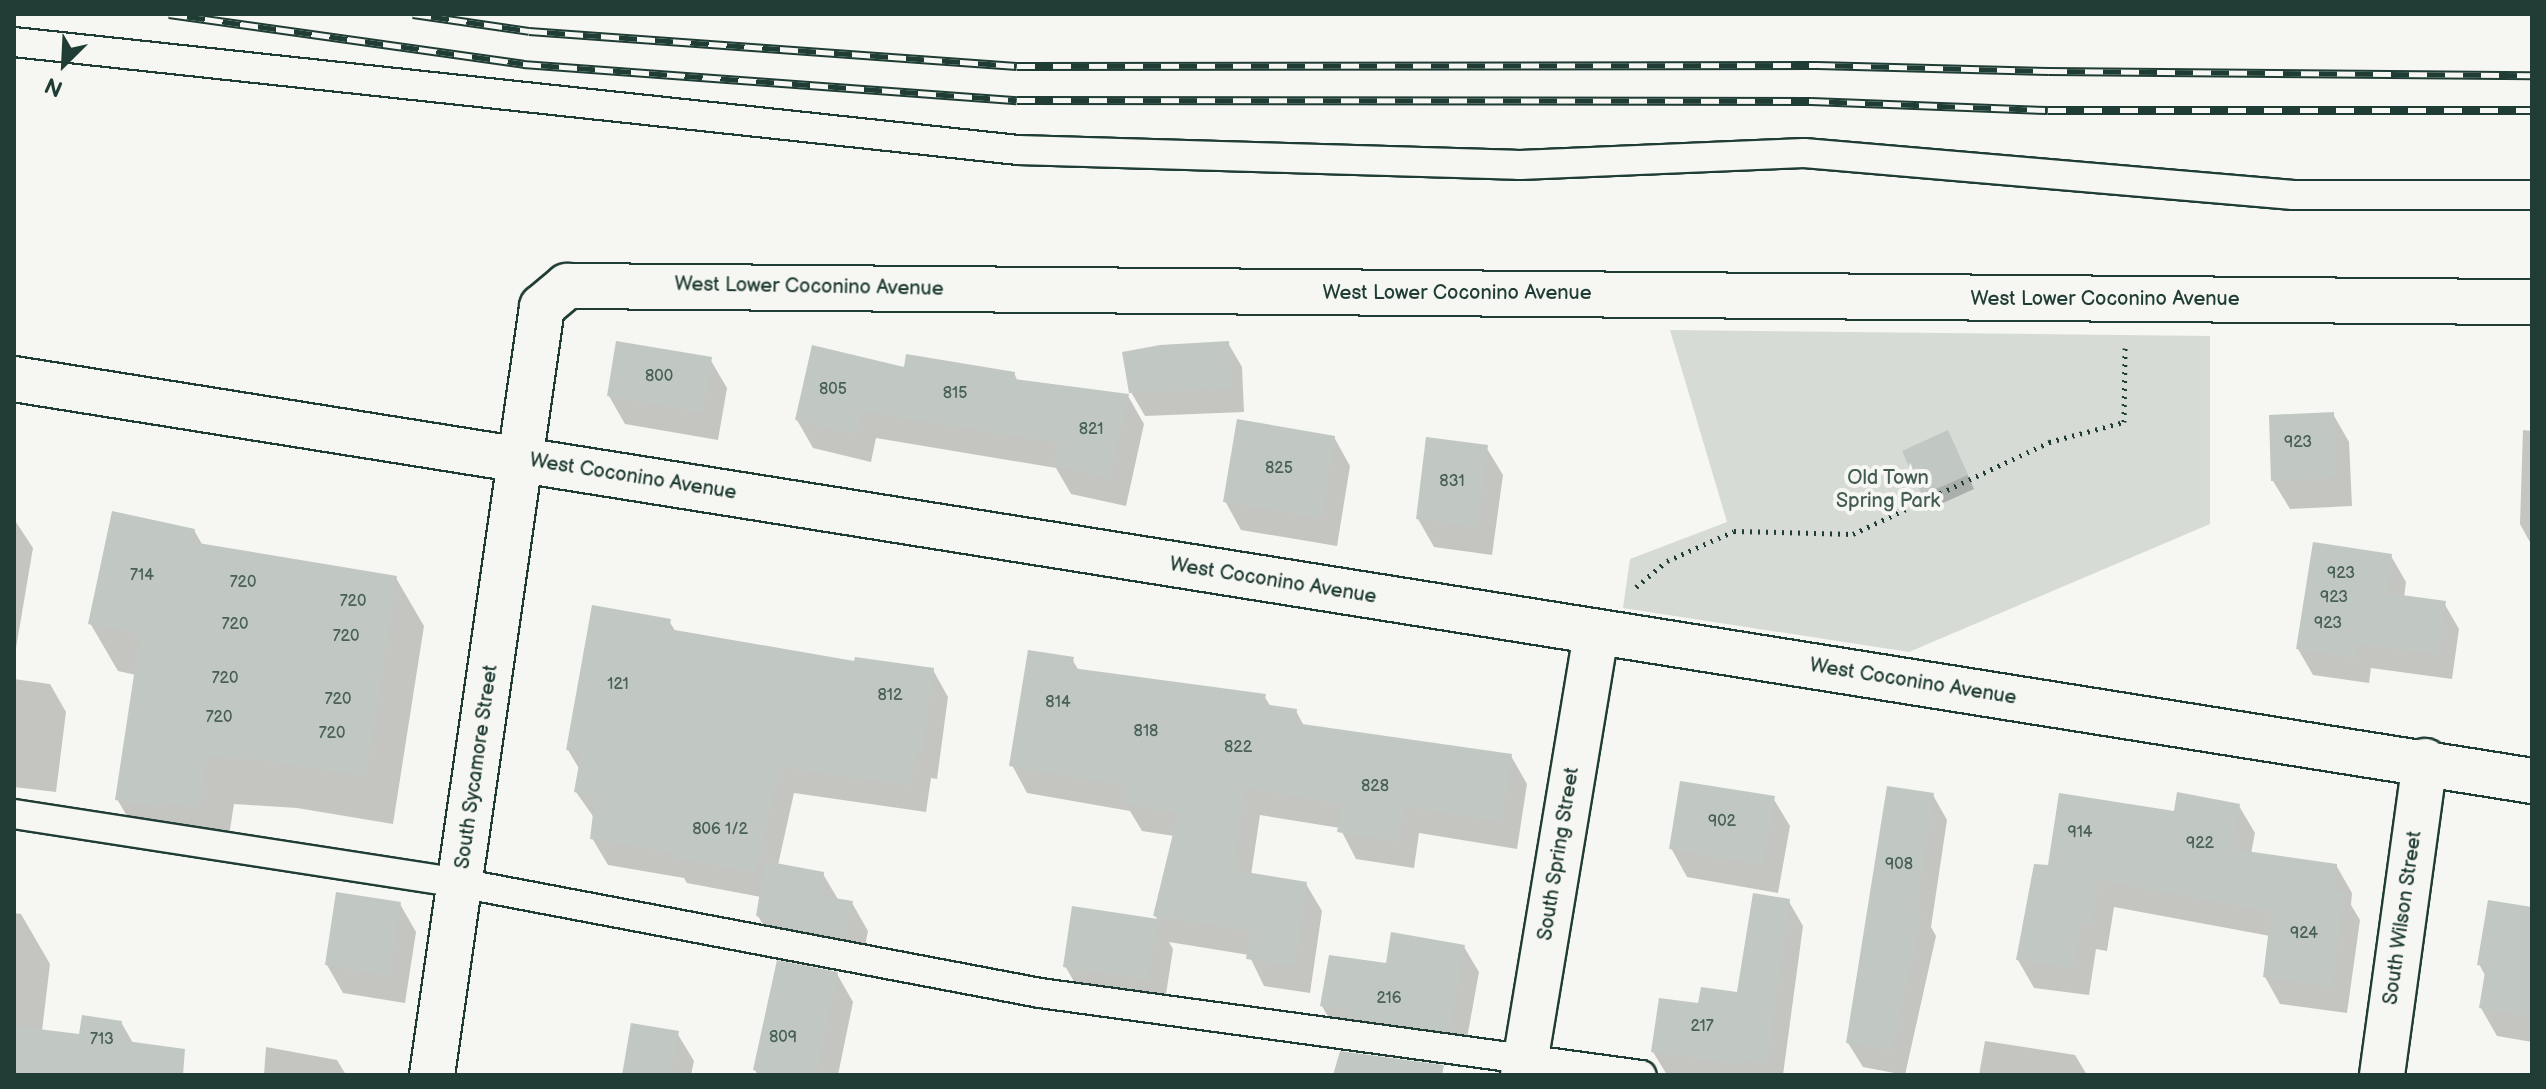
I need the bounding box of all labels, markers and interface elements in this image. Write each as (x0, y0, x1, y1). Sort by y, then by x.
north arrow (24, 24, 104, 104)
text: N (41, 71, 67, 102)
street label: West Lower Coconino Avenue (674, 273, 944, 301)
street label: West Lower Coconino Avenue (1323, 281, 1591, 305)
street label: West Lower Coconino Avenue (1971, 287, 2239, 311)
house number: 800 (645, 367, 673, 387)
house number: 805 (819, 380, 847, 400)
house number: 815 (943, 384, 967, 404)
house number: 821 (1079, 420, 1103, 440)
house number: 923 (2284, 433, 2312, 453)
street label: West Coconino Avenue (528, 449, 738, 505)
house number: 825 (1265, 459, 1293, 479)
park label: Old Town Spring Park (1836, 466, 1940, 513)
house number: 831 (1439, 472, 1465, 492)
street label: West Coconino Avenue (1168, 553, 1378, 609)
house number: 923 (2327, 564, 2355, 584)
house number: 714 (130, 566, 154, 586)
house number: 720 (230, 573, 256, 593)
house number: 923 (2320, 588, 2348, 608)
house number: 720 (340, 592, 366, 612)
house number: 923 (2314, 614, 2342, 634)
house number: 720 (222, 615, 248, 635)
house number: 720 (333, 627, 359, 647)
street label: West Coconino Avenue (1808, 654, 2018, 710)
street label: South Sycamore Street (451, 663, 503, 871)
house number: 720 (212, 669, 238, 689)
house number: 121 (607, 675, 629, 695)
house number: 812 (878, 686, 902, 706)
house number: 720 (325, 690, 351, 710)
house number: 814 (1045, 693, 1071, 713)
house number: 720 (206, 708, 232, 728)
house number: 818 (1134, 722, 1158, 742)
house number: 720 (319, 724, 345, 744)
house number: 822 (1224, 738, 1252, 758)
street label: South Spring Street (1533, 765, 1585, 943)
house number: 828 (1361, 777, 1389, 797)
house number: 902 (1708, 812, 1736, 832)
house number: 806 1/2 (692, 820, 748, 840)
house number: 914 (2067, 823, 2093, 843)
street label: South Wilson Street (2379, 829, 2427, 1007)
house number: 922 (2186, 834, 2214, 854)
house number: 908 (1885, 855, 1913, 875)
house number: 924 (2290, 924, 2318, 944)
house number: 216 (1376, 989, 1402, 1009)
house number: 217 (1690, 1017, 1714, 1037)
house number: 809 (769, 1028, 797, 1048)
house number: 713 (90, 1030, 114, 1050)

